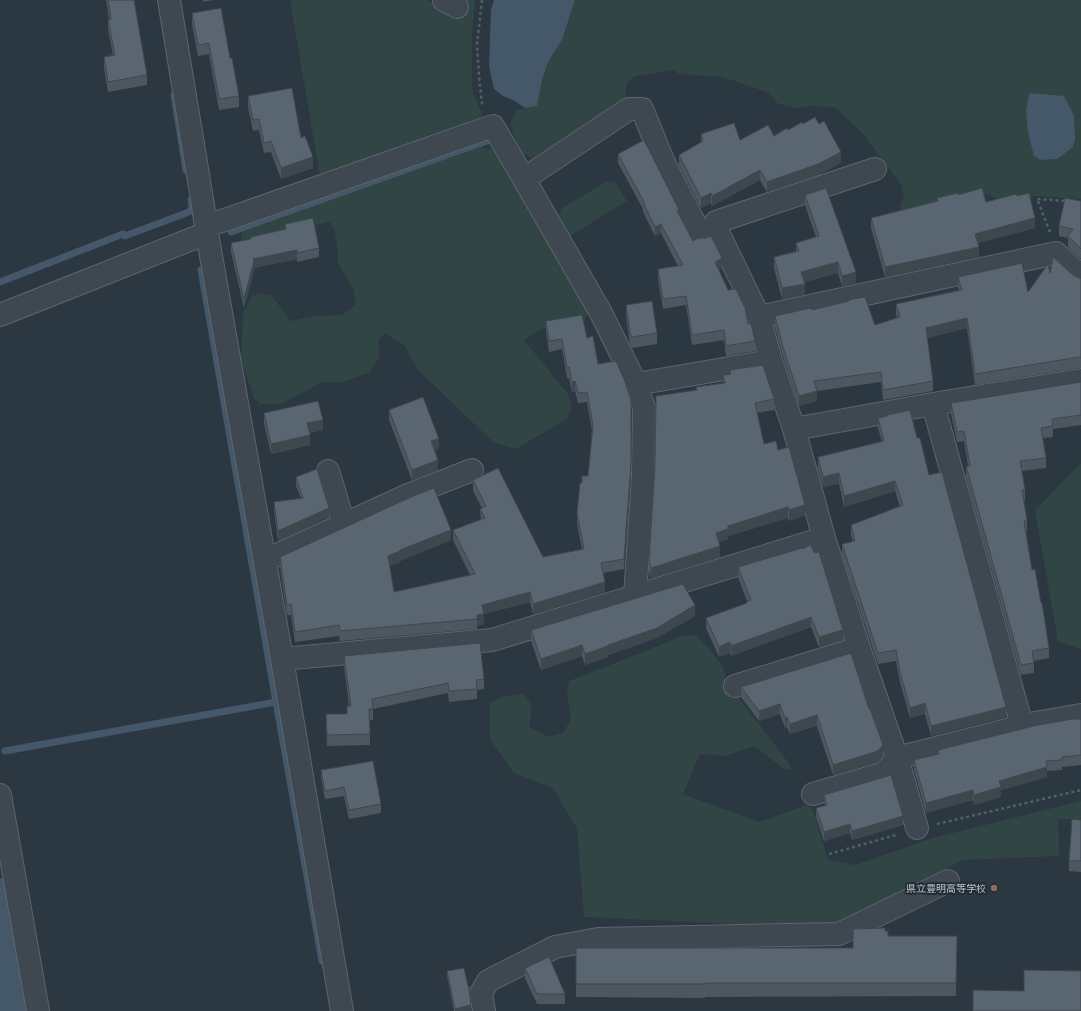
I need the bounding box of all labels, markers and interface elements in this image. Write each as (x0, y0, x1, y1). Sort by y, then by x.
place label: 県立豊明高等学校 (906, 883, 986, 894)
marker: 県立豊明高等学校 (989, 883, 999, 893)

